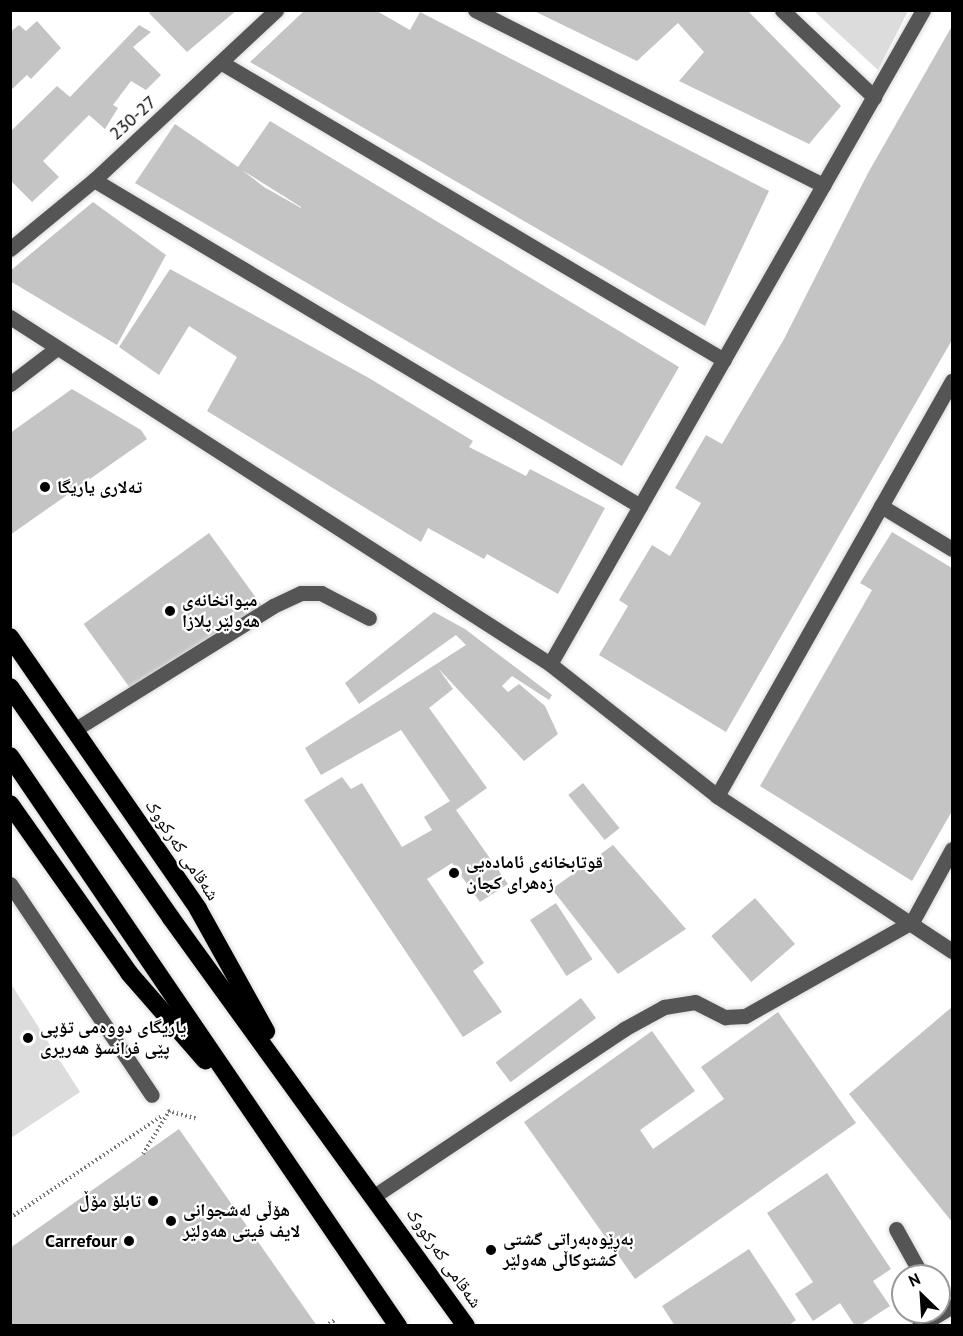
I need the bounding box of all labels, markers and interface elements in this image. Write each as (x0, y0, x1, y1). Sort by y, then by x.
street label: 230-27 (105, 91, 161, 145)
place label: تەلاری یاریگا (57, 476, 142, 498)
marker: تەلاری یاریگا (38, 480, 52, 494)
place label: میوانخانەی هەولێر پلازا (182, 590, 260, 632)
marker: میوانخانەی هەولێر پلازا (163, 604, 177, 618)
street label: شەقامی کەرکووک (140, 795, 224, 905)
place label: قوتابخانەی ئامادەیی زەهرای کچان (466, 852, 603, 894)
marker: قوتابخانەی ئامادەیی زەهرای کچان (447, 866, 461, 880)
place label: یاریگای دووەمی تۆپی پێی فرانسۆ هەریری (40, 1017, 186, 1060)
marker: یاریگای دووەمی تۆپی پێی فرانسۆ هەریری (21, 1031, 35, 1045)
place label: تابلۆ مۆڵ (79, 1190, 141, 1212)
marker: تابلۆ مۆڵ (146, 1194, 160, 1208)
place label: هۆڵی لەشجوانی لایف فیتی هەولێر (183, 1200, 300, 1242)
street label: شەقامی کەرکووک (402, 1204, 486, 1312)
marker: هۆڵی لەشجوانی لایف فیتی هەولێر (164, 1214, 178, 1228)
place label: بەڕێوەبەراتی گشتی کشتوکاڵی هەولێر (503, 1229, 634, 1272)
place label: Carrefour (45, 1230, 117, 1252)
marker: Carrefour (122, 1234, 136, 1248)
marker: بەڕێوەبەراتی گشتی کشتوکاڵی هەولێر (484, 1243, 498, 1257)
north arrow (891, 1264, 951, 1324)
text: N (905, 1268, 923, 1291)

